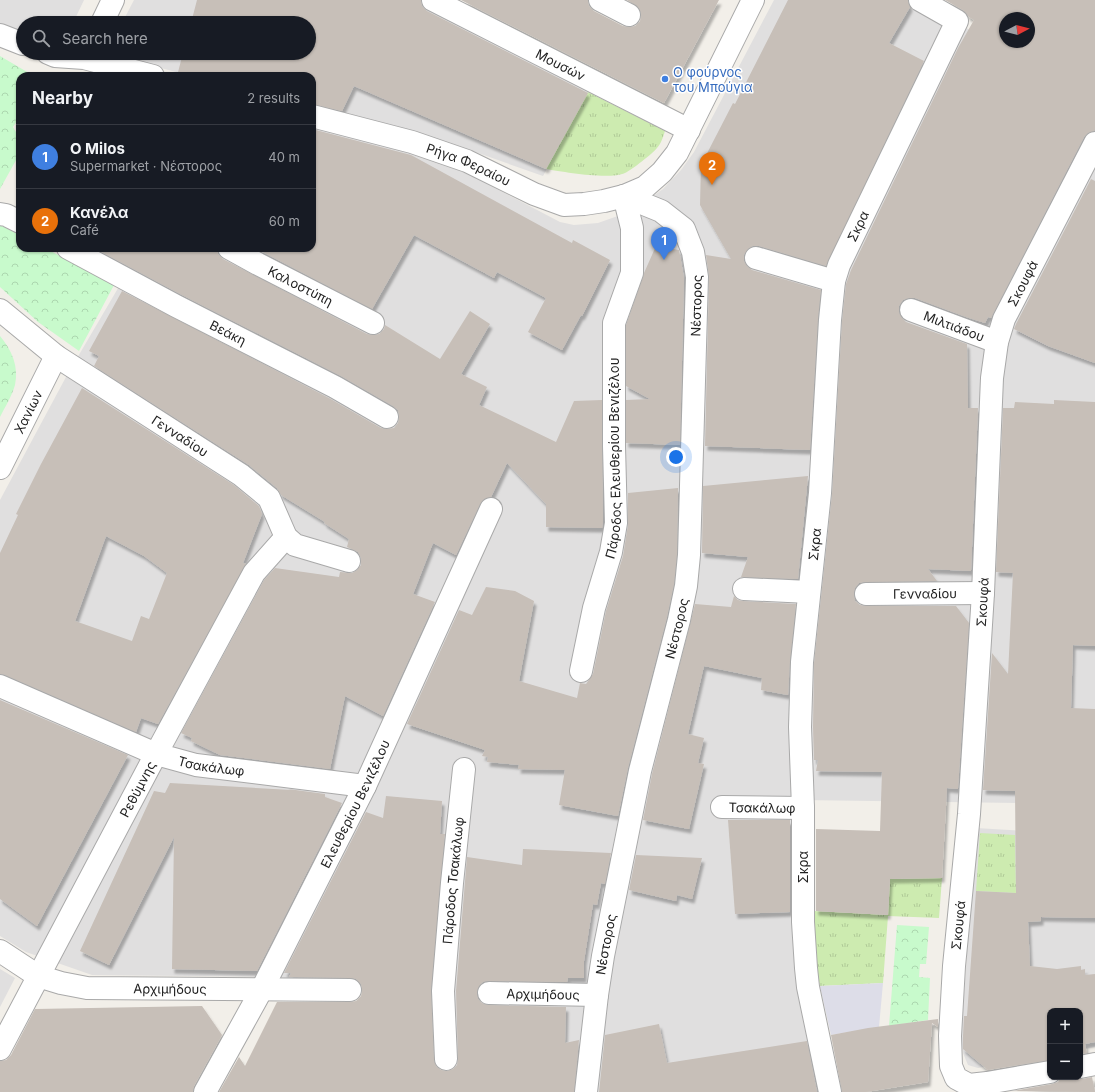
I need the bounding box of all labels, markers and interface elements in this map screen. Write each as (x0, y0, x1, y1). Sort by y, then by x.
north arrow (999, 12, 1035, 48)
search box (16, 16, 316, 60)
icon: search (30, 27, 52, 49)
text: Search here (62, 29, 148, 48)
street label: Μουσών (533, 46, 588, 84)
place label: Ο φούρνος του Μπούγια (673, 64, 753, 95)
marker: Ο φούρνος του Μπούγια (660, 74, 670, 84)
text: Nearby (32, 88, 93, 108)
text: 2 results (247, 90, 300, 106)
text: O Milos (70, 139, 125, 158)
street label: Ρήγα Φεραίου (424, 140, 513, 189)
text: 1 (42, 149, 48, 165)
text: 40 m (268, 149, 300, 165)
pin: 2 (699, 152, 725, 185)
text: Supermarket · Νέστορος (70, 158, 222, 174)
text: Κανέλα (70, 203, 129, 222)
street label: Σκρα (844, 208, 872, 244)
text: 2 (41, 213, 49, 229)
text: 60 m (269, 213, 300, 229)
text: Café (70, 222, 99, 238)
pin: 1 (651, 227, 677, 260)
street label: Σκουφά (1004, 257, 1041, 309)
street label: Καλοστύπη (265, 263, 336, 309)
street label: Νέστορος (687, 274, 705, 337)
street label: Μιλτιάδου (921, 307, 987, 345)
street label: Βεάκη (207, 317, 249, 348)
street label: Πάροδος Ελευθερίου Βενιζέλου (601, 358, 624, 561)
street label: Χανίων (11, 387, 46, 436)
street label: Γενναδίου (149, 412, 211, 460)
your location (666, 447, 686, 467)
street label: Σκρα (805, 527, 824, 561)
street label: Σκουφά (973, 577, 992, 627)
street label: Γενναδίου (893, 585, 957, 602)
street label: Νέστορος (661, 597, 691, 660)
street label: Ελευθερίου Βενιζέλου (317, 737, 393, 871)
street label: Τσακάλωφ (176, 752, 245, 779)
street label: Ρεθύμνης (116, 758, 159, 820)
street label: Τσακάλωφ (728, 799, 796, 816)
street label: Πάροδος Τσακάλωφ (439, 816, 467, 945)
street label: Σκρα (795, 850, 811, 883)
street label: Σκουφά (948, 899, 968, 950)
street label: Νέστορος (592, 912, 619, 976)
street label: Αρχιμήδους (133, 980, 207, 997)
street label: Αρχιμήδους (506, 985, 580, 1003)
map controls (1047, 1008, 1083, 1080)
button: + (1047, 1008, 1083, 1044)
button: − (1047, 1044, 1083, 1080)

